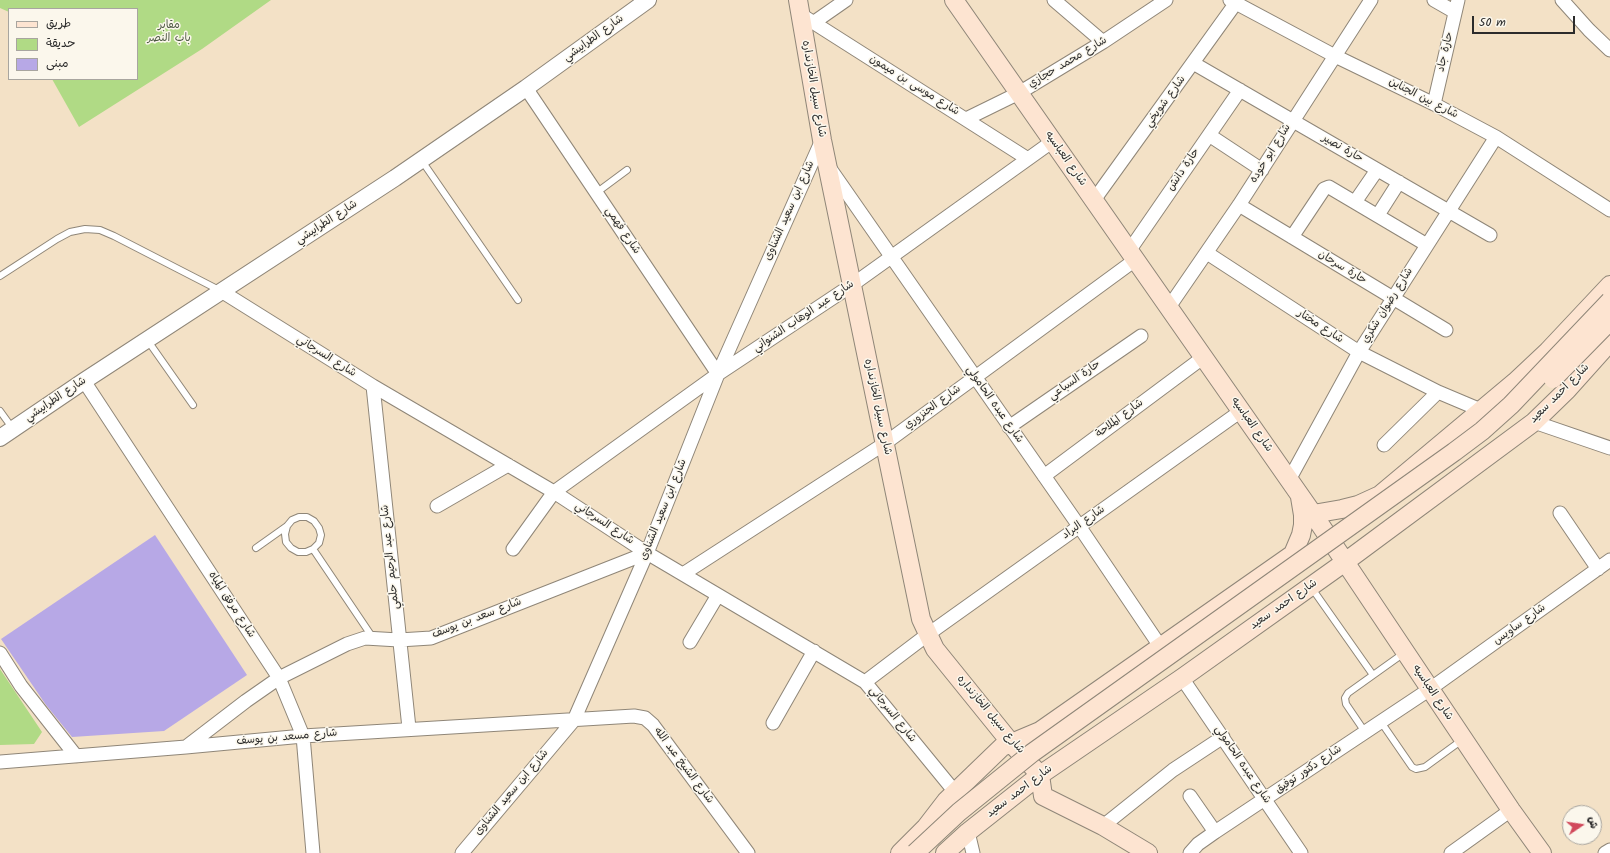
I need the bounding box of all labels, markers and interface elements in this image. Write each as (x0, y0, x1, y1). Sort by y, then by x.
legend (8, 8, 138, 80)
scale bar (1474, 8, 1577, 34)
street label: شارع الطرابيشي (561, 13, 627, 65)
text: 50 m (1479, 13, 1506, 32)
text: طريق (46, 14, 71, 33)
park label: مقابر باب النصر (147, 19, 191, 45)
street label: حارة جاد (1435, 31, 1457, 73)
text: حديقة (46, 34, 75, 53)
street label: شارع محمد حجازي (1026, 34, 1110, 92)
street label: شارع سبيل الخازنداره (798, 40, 828, 138)
street label: شارع موسى بن ميمون (867, 53, 961, 119)
text: مبنى (46, 54, 69, 73)
street label: شارع شويخي (1143, 74, 1189, 130)
street label: شارع بين الجناين (1386, 76, 1460, 122)
street label: شارع ابو خوده (1248, 122, 1294, 186)
street label: شارع العباسيه (1041, 129, 1089, 189)
street label: حارة نصير (1319, 132, 1365, 166)
street label: حارة دانش (1165, 146, 1203, 194)
street label: شارع ابن سعيد الشناوى (762, 159, 818, 263)
street label: شارع الطرابيشي (294, 198, 360, 248)
street label: شارع فهمي (602, 205, 642, 257)
street label: حارة سرحان (1315, 248, 1369, 288)
street label: شارع رضوان شكري (1360, 266, 1416, 346)
street label: شارع عبد الوهاب الشنواني (751, 278, 857, 356)
street label: شارع مختار (1294, 307, 1346, 347)
street label: شارع السرجاني (294, 333, 358, 381)
street label: شارع سبيل الخازنداره (860, 358, 894, 456)
street label: حارة السباعي (1047, 358, 1103, 404)
street label: شارع احمد سعيد (1527, 361, 1593, 427)
street label: شارع عبده الحامولي (963, 364, 1025, 446)
street label: شارع الطرابيشي (23, 375, 89, 425)
street label: شارع الجنزوري (902, 383, 964, 433)
street label: شارع العباسيه (1227, 395, 1275, 455)
street label: شارع الملاحة (1094, 397, 1146, 441)
street label: شارع ابن سعيد الشناوى (638, 457, 690, 563)
street label: شارع السرجاني (572, 500, 636, 548)
street label: شارع البراد (1060, 503, 1108, 543)
street label: شارع عبد الرحيم حلمي (379, 504, 403, 610)
street label: شارع مرفق المياه (205, 569, 257, 641)
street label: شارع احمد سعيد (1248, 577, 1320, 633)
street label: شارع سعد بن يوسف (430, 596, 524, 642)
street label: شارع ساويس (1491, 602, 1549, 648)
street label: شارع العباسيه (1409, 663, 1455, 723)
street label: شارع سبيل الخازنداره (953, 673, 1027, 757)
street label: شارع السرجاني (866, 684, 918, 746)
street label: شارع عبده الحامولي (1211, 724, 1273, 806)
street label: شارع الشيخ عبد الله (650, 725, 716, 807)
street label: شارع مسعد بن يوسف (236, 727, 338, 749)
street label: شارع دكتور توفيق (1273, 743, 1345, 797)
street label: شارع ابن سعيد الشناوى (472, 747, 552, 839)
street label: شارع احمد سعيد (985, 763, 1055, 821)
north arrow (1562, 805, 1602, 845)
text: ش (1583, 815, 1603, 830)

